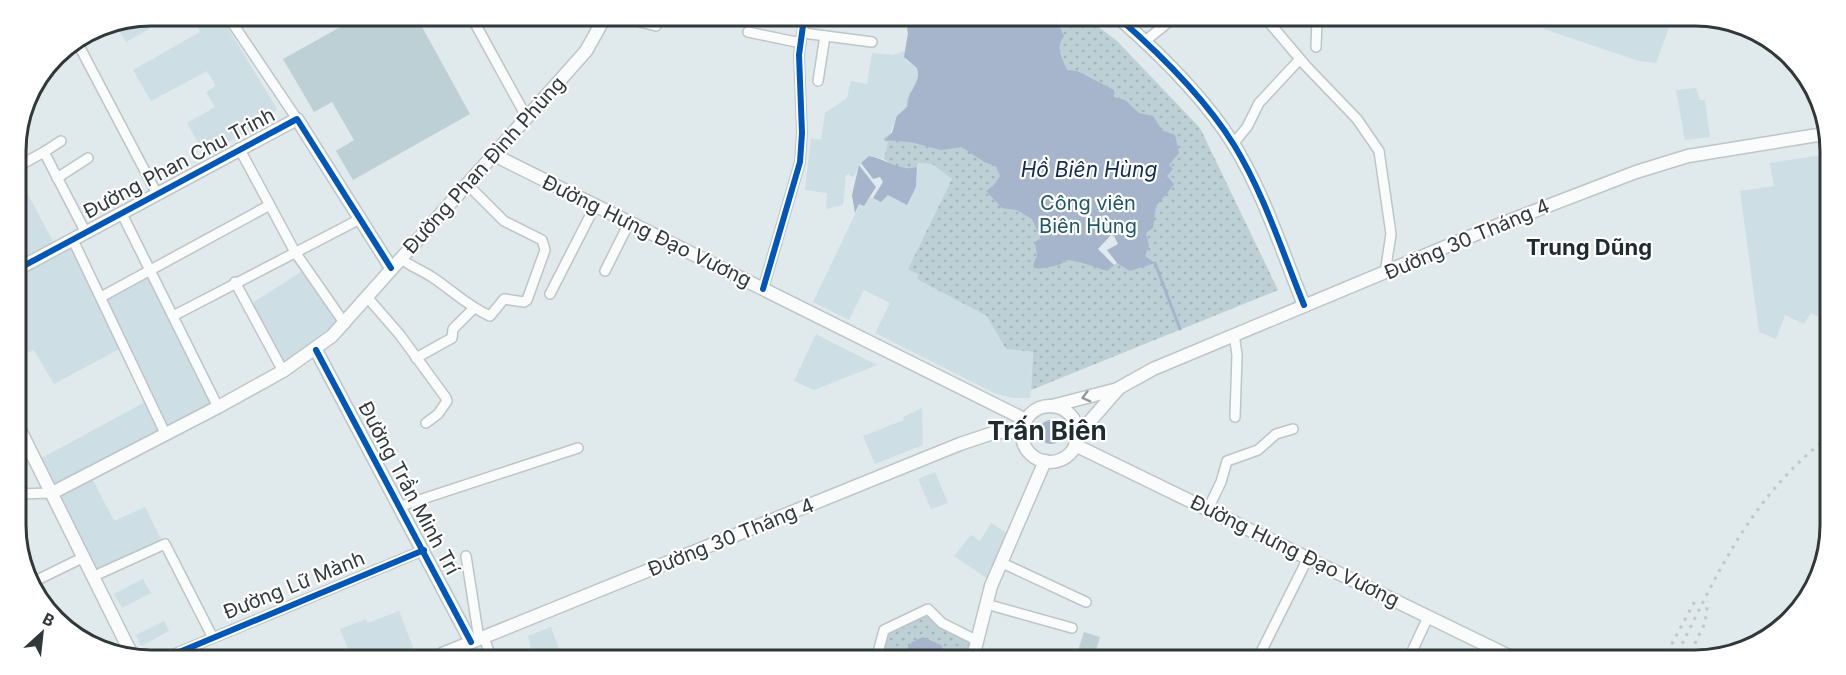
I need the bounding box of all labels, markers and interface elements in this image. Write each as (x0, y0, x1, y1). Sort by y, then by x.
street label: Đường Phan Đình Phùng (398, 71, 570, 259)
street label: Đường Phan Chu Trinh (79, 102, 279, 224)
water label: Hồ Biên Hùng (1021, 157, 1157, 182)
street label: Đường Hưng Đạo Vương (539, 170, 755, 292)
park label: Công viên Biên Hùng (1039, 191, 1137, 238)
street label: Đường 30 Tháng 4 (1381, 193, 1553, 285)
district label: Trung Dũng (1526, 234, 1652, 260)
one-way arrow (1081, 390, 1091, 403)
street label: Đường Trần Minh Trí (353, 397, 465, 579)
district label: Trấn Biên (987, 415, 1107, 446)
street label: Đường Hưng Đạo Vương (1187, 490, 1403, 612)
street label: Đường 30 Tháng 4 (644, 493, 818, 581)
street label: Đường Lữ Mành (220, 546, 368, 624)
north arrow (12, 603, 72, 663)
text: B (40, 608, 58, 631)

